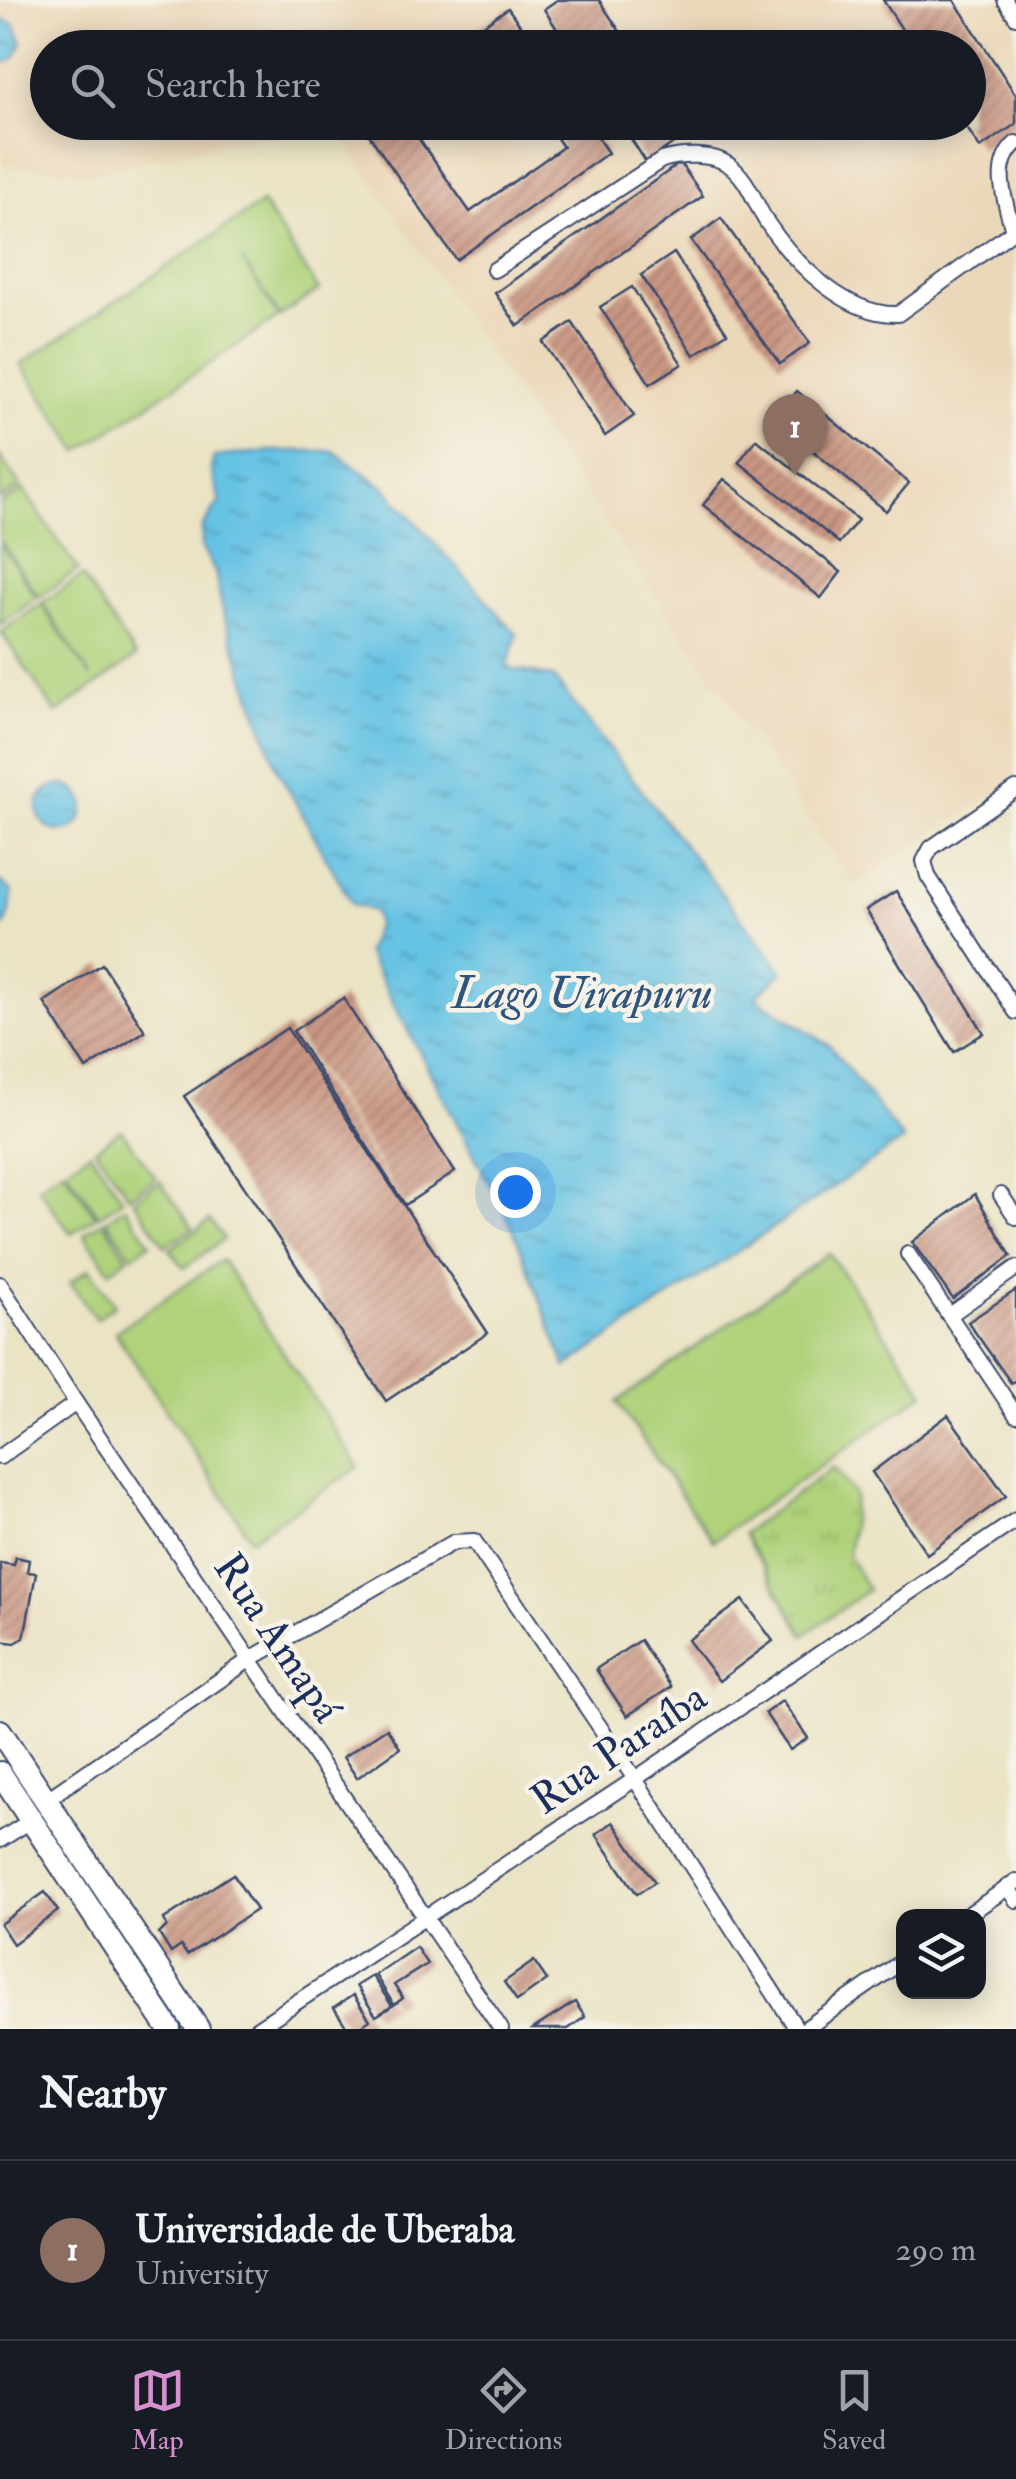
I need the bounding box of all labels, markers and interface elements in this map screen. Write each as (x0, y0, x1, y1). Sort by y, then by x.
search box (30, 30, 986, 140)
icon: search (65, 58, 120, 113)
text: Search here (145, 61, 321, 109)
pin: 1 (762, 394, 828, 476)
water label: Lago Uirapuru (450, 966, 712, 1022)
your location (490, 1167, 541, 1218)
street label: Rua Amapá (202, 1544, 353, 1733)
street label: Rua Paraíba (522, 1671, 717, 1826)
map controls (896, 1909, 986, 1999)
button: layers (896, 1909, 986, 1999)
text: Nearby (40, 2068, 166, 2120)
text: Universidade de Uberaba (135, 2206, 514, 2254)
text: 1 (67, 2230, 78, 2270)
text: 290 m (895, 2230, 976, 2270)
text: University (135, 2254, 268, 2294)
tab: Map (130, 2363, 185, 2458)
tab: Directions (445, 2363, 562, 2458)
tab: Saved (822, 2363, 886, 2458)

